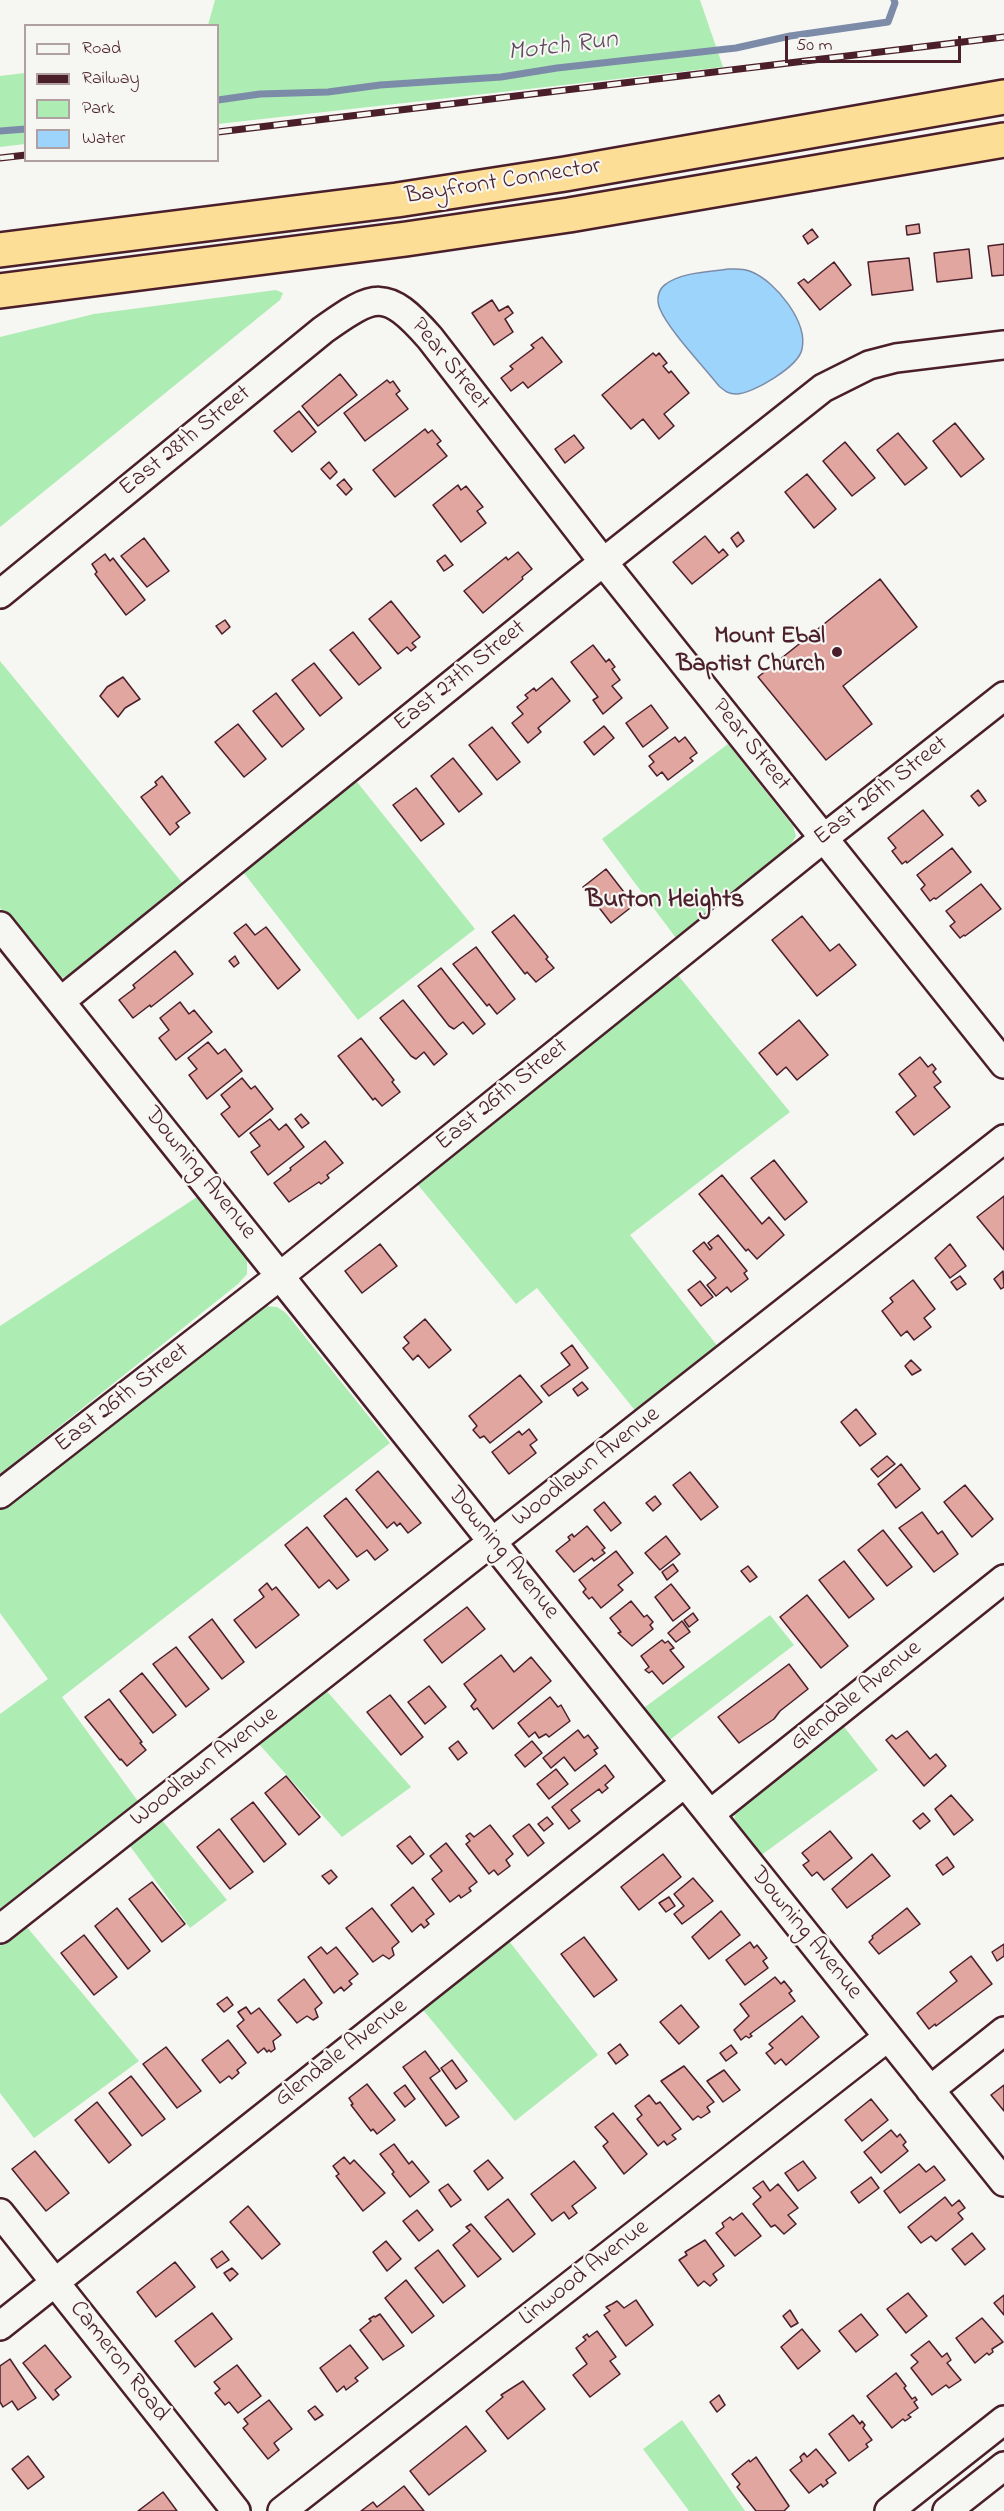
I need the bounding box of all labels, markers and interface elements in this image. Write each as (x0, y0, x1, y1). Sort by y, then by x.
legend (24, 24, 219, 162)
scale bar (788, 24, 964, 62)
water label: Motch Run (506, 26, 620, 70)
text: 50 m (796, 33, 833, 59)
text: Road (82, 36, 121, 62)
text: Railway (82, 66, 139, 92)
text: Park (82, 96, 115, 122)
text: Water (82, 126, 125, 152)
street label: Bayfront Connector (403, 153, 603, 213)
street label: Pear Street (403, 313, 495, 417)
street label: East 28th Street (115, 380, 257, 504)
street label: East 27th Street (389, 615, 533, 739)
place label: Mount Ebal Baptist Church (676, 624, 825, 680)
marker: Mount Ebal Baptist Church (830, 645, 844, 659)
street label: Pear Street (704, 694, 796, 798)
street label: East 26th Street (809, 731, 955, 853)
district label: Burton Heights (586, 886, 744, 918)
street label: East 26th Street (431, 1034, 575, 1158)
street label: Downing Avenue (137, 1102, 261, 1246)
street label: East 26th Street (50, 1338, 196, 1460)
street label: Woodlawn Avenue (507, 1401, 667, 1535)
street label: Downing Avenue (440, 1482, 564, 1626)
street label: Glendale Avenue (786, 1635, 928, 1759)
street label: Woodlawn Avenue (125, 1701, 285, 1835)
street label: Downing Avenue (743, 1862, 867, 2006)
street label: Glendale Avenue (270, 1993, 414, 2115)
street label: Linwood Avenue (514, 2214, 656, 2334)
street label: Cameron Road (62, 2296, 174, 2428)

